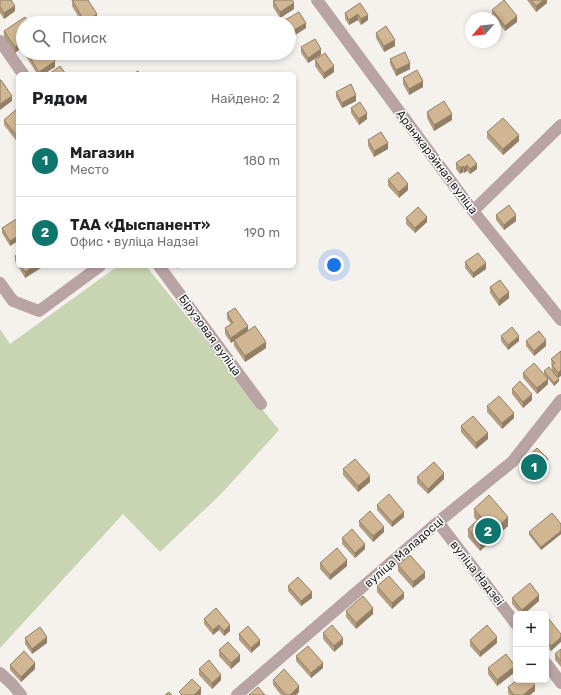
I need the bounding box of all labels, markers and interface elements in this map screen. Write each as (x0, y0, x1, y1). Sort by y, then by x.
north arrow (465, 12, 501, 48)
search box (16, 16, 296, 60)
icon: search (30, 27, 52, 49)
text: Поиск (62, 29, 107, 47)
text: Рядом (32, 88, 88, 108)
text: Найдено: 2 (211, 91, 280, 106)
street label: Аранжарэйная вуліца (393, 107, 481, 217)
text: Магазин (70, 144, 135, 162)
text: 1 (42, 153, 48, 168)
text: 180 m (243, 153, 280, 168)
text: Место (70, 162, 109, 177)
text: ТАА «Дыспанент» (70, 216, 210, 234)
text: 2 (41, 225, 49, 240)
text: 190 m (244, 225, 280, 240)
text: Офис · вуліца Надзеі (70, 234, 198, 249)
your location (324, 255, 344, 275)
street label: Бірузовая вуліца (176, 292, 244, 378)
pin: 1 (521, 452, 547, 482)
street label: вуліца Маладосці (361, 514, 447, 590)
pin: 2 (475, 516, 501, 546)
street label: вуліца Надзеі (447, 538, 507, 608)
map controls (513, 611, 549, 683)
button: + (513, 611, 549, 647)
button: − (513, 647, 549, 683)

